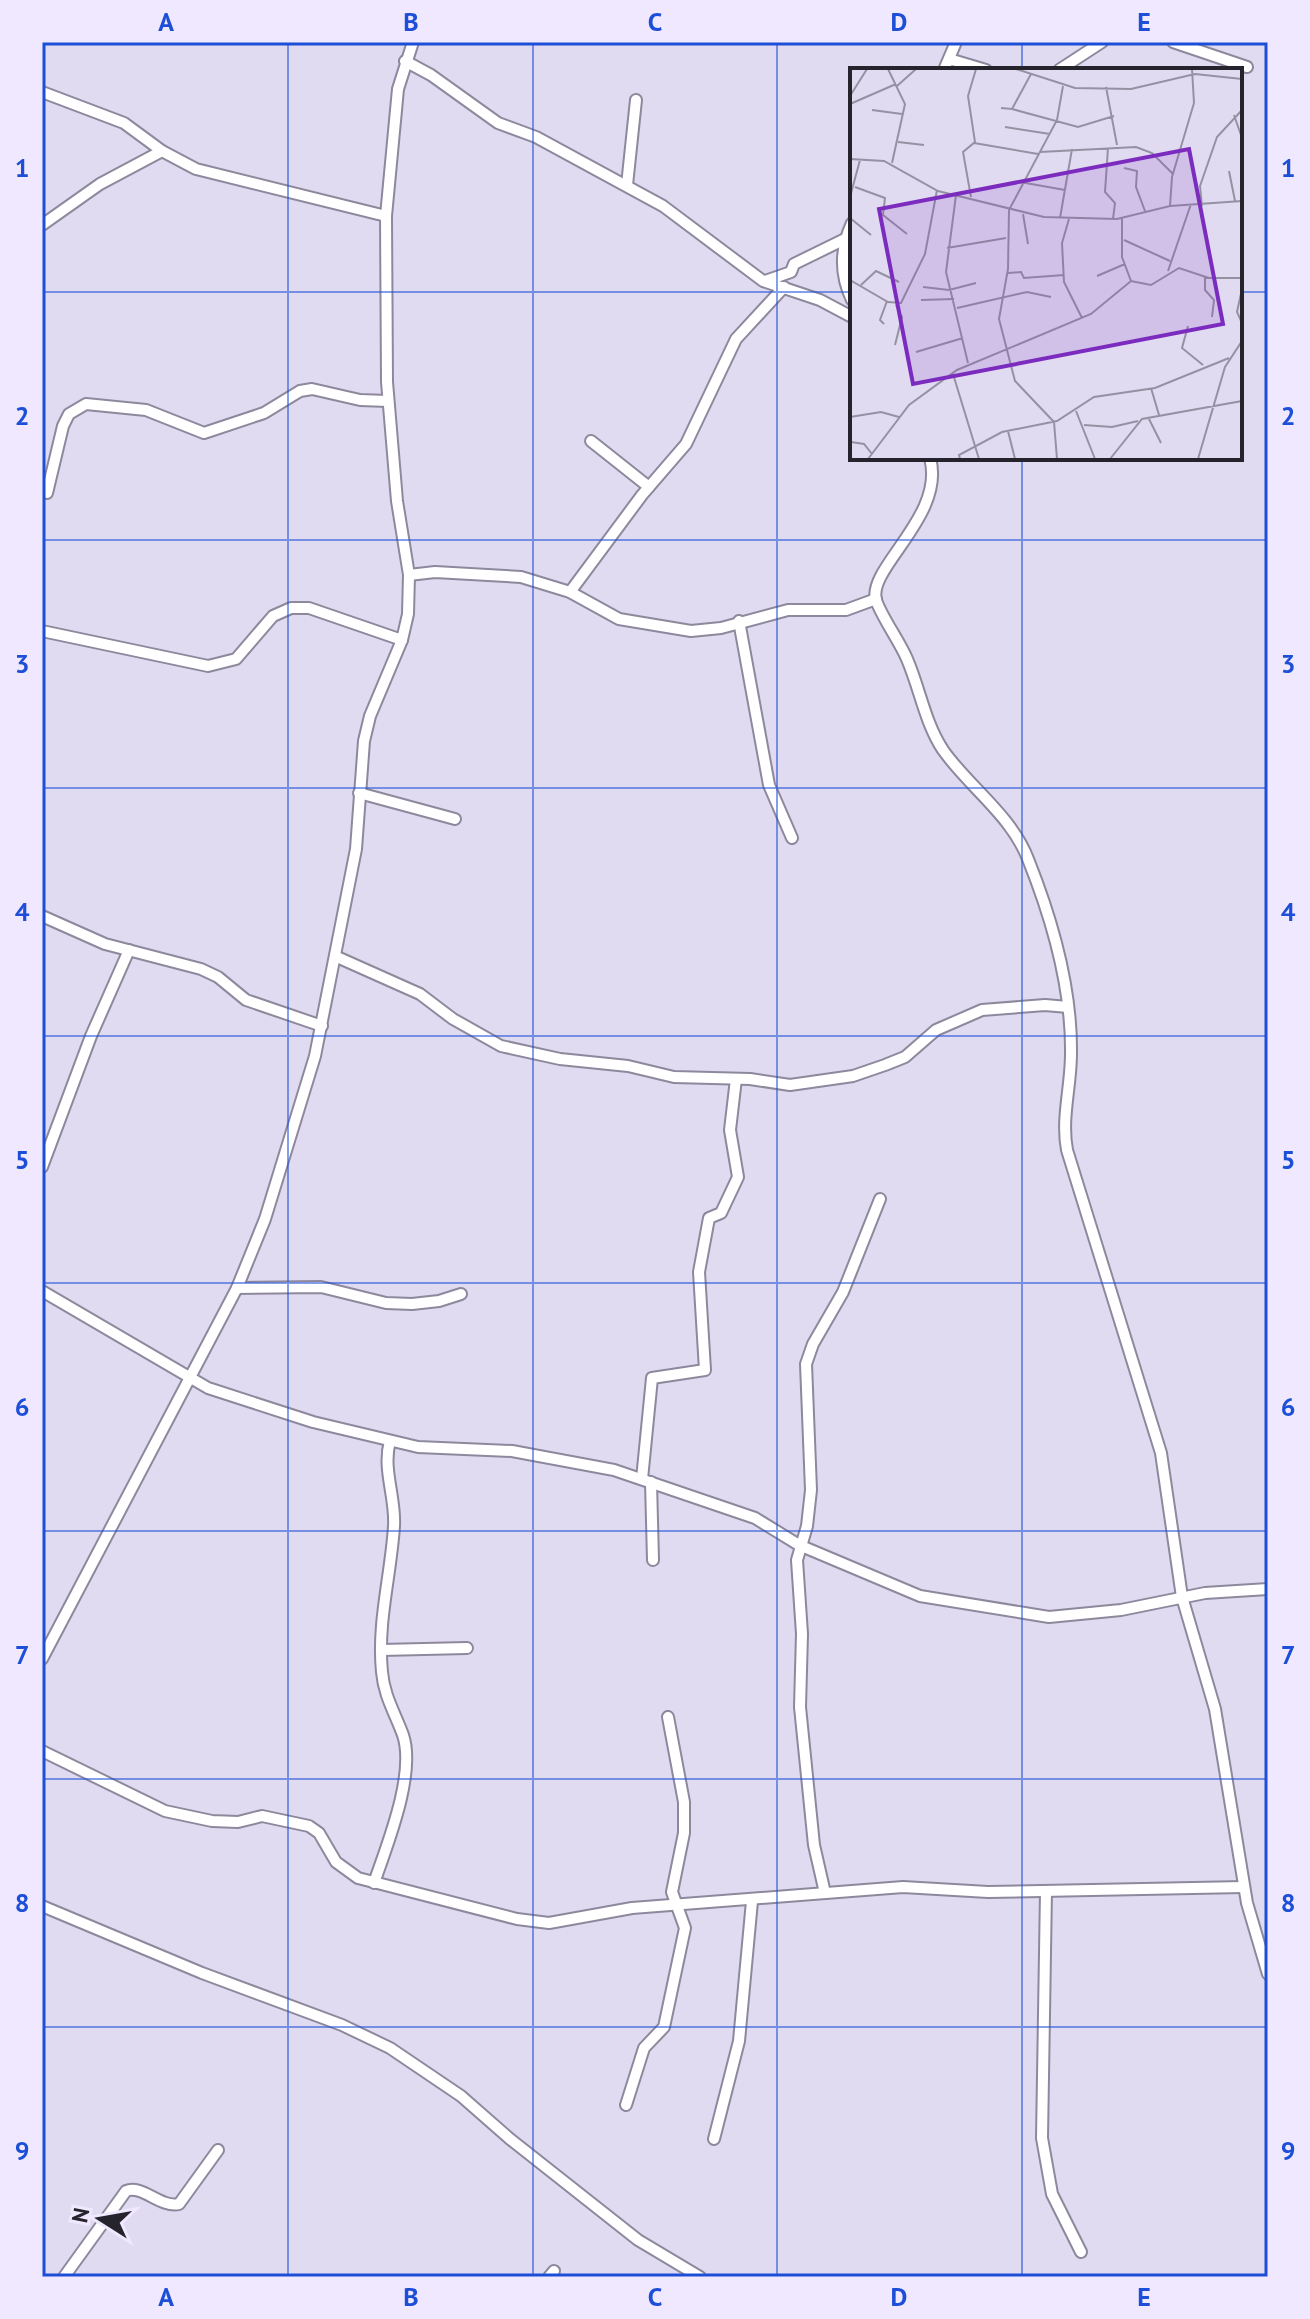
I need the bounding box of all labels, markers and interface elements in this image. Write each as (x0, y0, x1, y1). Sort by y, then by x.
text: A (158, 5, 174, 38)
text: B (403, 5, 419, 38)
text: C (648, 5, 662, 38)
text: D (891, 5, 907, 38)
text: E (1137, 5, 1151, 38)
inset map (850, 68, 1242, 460)
text: 1 (15, 151, 29, 184)
text: 1 (1281, 151, 1295, 184)
text: 2 (15, 399, 29, 432)
text: 2 (1281, 399, 1295, 432)
text: 3 (15, 647, 29, 680)
text: 3 (1281, 647, 1295, 680)
text: 4 (15, 895, 30, 928)
text: 4 (1281, 895, 1296, 928)
text: 5 (15, 1143, 29, 1176)
text: 5 (1281, 1143, 1295, 1176)
text: 6 (15, 1390, 29, 1423)
text: 6 (1281, 1390, 1295, 1423)
text: 7 (15, 1638, 29, 1671)
text: 7 (1281, 1638, 1295, 1671)
text: 8 (15, 1886, 29, 1919)
text: 8 (1281, 1886, 1295, 1919)
text: 9 (15, 2134, 29, 2167)
text: 9 (1281, 2134, 1295, 2167)
north arrow (60, 2179, 140, 2259)
text: N (65, 2205, 95, 2225)
text: A (158, 2280, 174, 2313)
text: B (403, 2280, 419, 2313)
text: C (648, 2280, 662, 2313)
text: D (891, 2280, 907, 2313)
text: E (1137, 2280, 1151, 2313)

